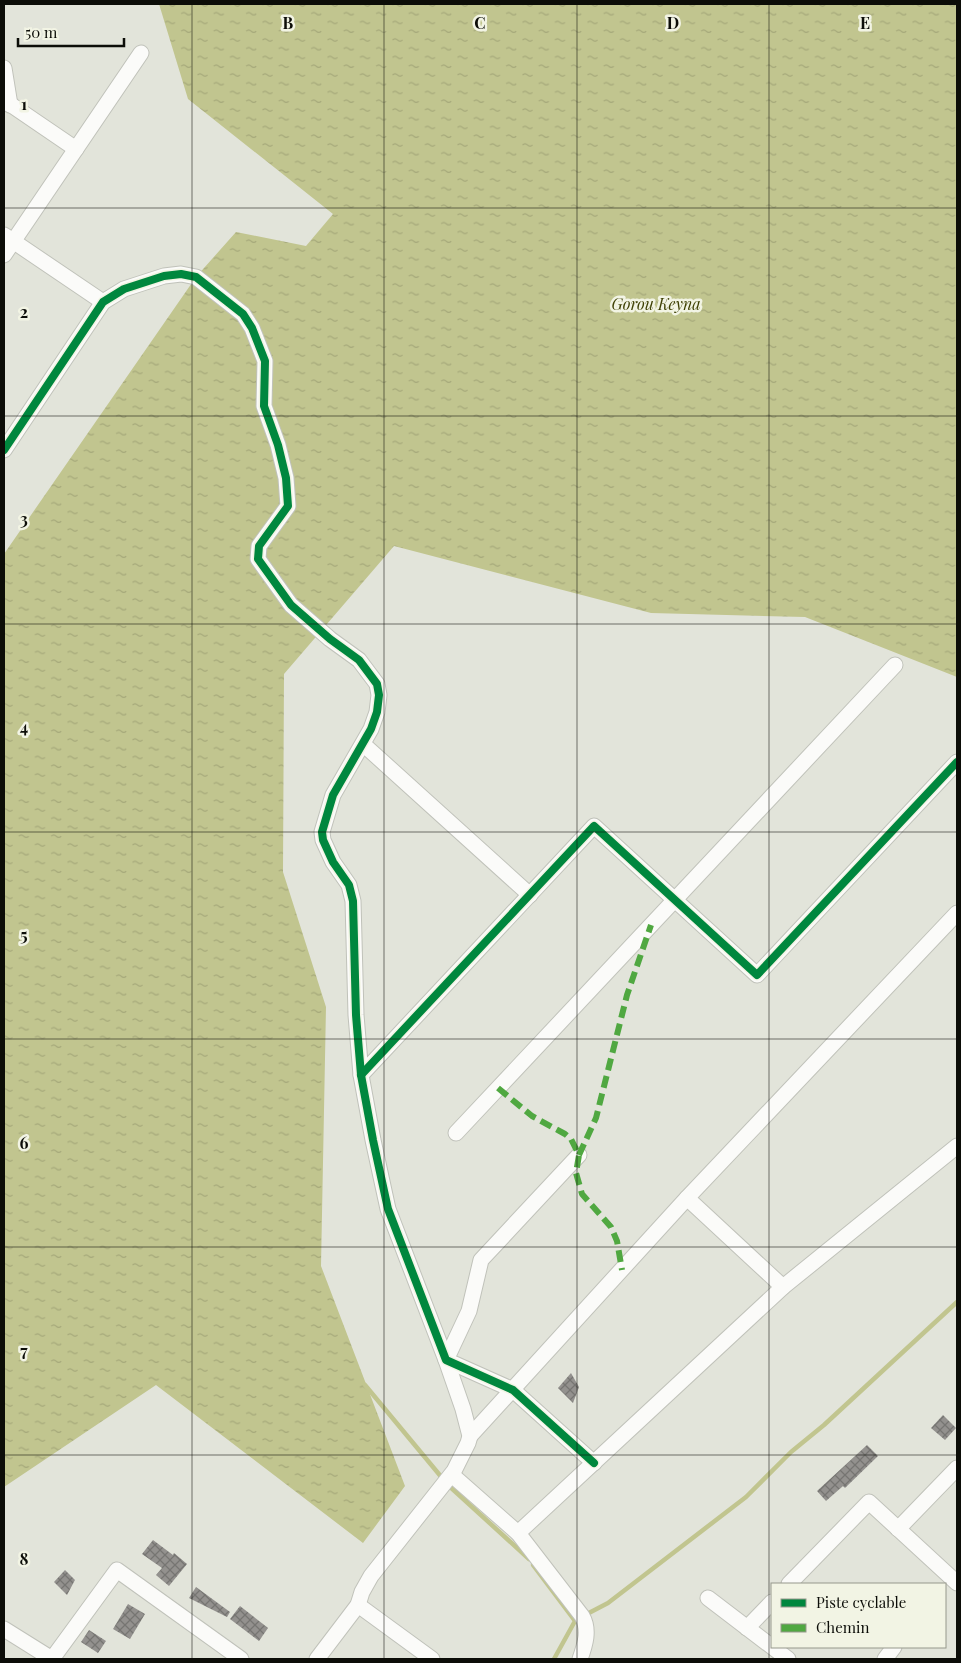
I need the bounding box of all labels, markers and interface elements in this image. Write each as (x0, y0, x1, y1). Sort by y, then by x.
text: B (283, 12, 294, 33)
text: C (474, 12, 486, 33)
text: D (667, 12, 679, 33)
text: E (860, 12, 870, 33)
scale bar (18, 15, 124, 47)
text: 50 m (25, 22, 58, 42)
text: 1 (21, 93, 27, 114)
water label: Gorou Keyna (611, 293, 701, 314)
text: 2 (20, 301, 28, 322)
text: 3 (20, 508, 28, 529)
text: 4 (20, 716, 28, 737)
text: 5 (20, 924, 28, 945)
text: 6 (20, 1132, 29, 1153)
text: 7 (20, 1340, 28, 1361)
text: 8 (20, 1548, 29, 1569)
legend (771, 1583, 946, 1648)
text: Piste cyclable (816, 1592, 906, 1612)
text: Chemin (816, 1617, 869, 1637)

